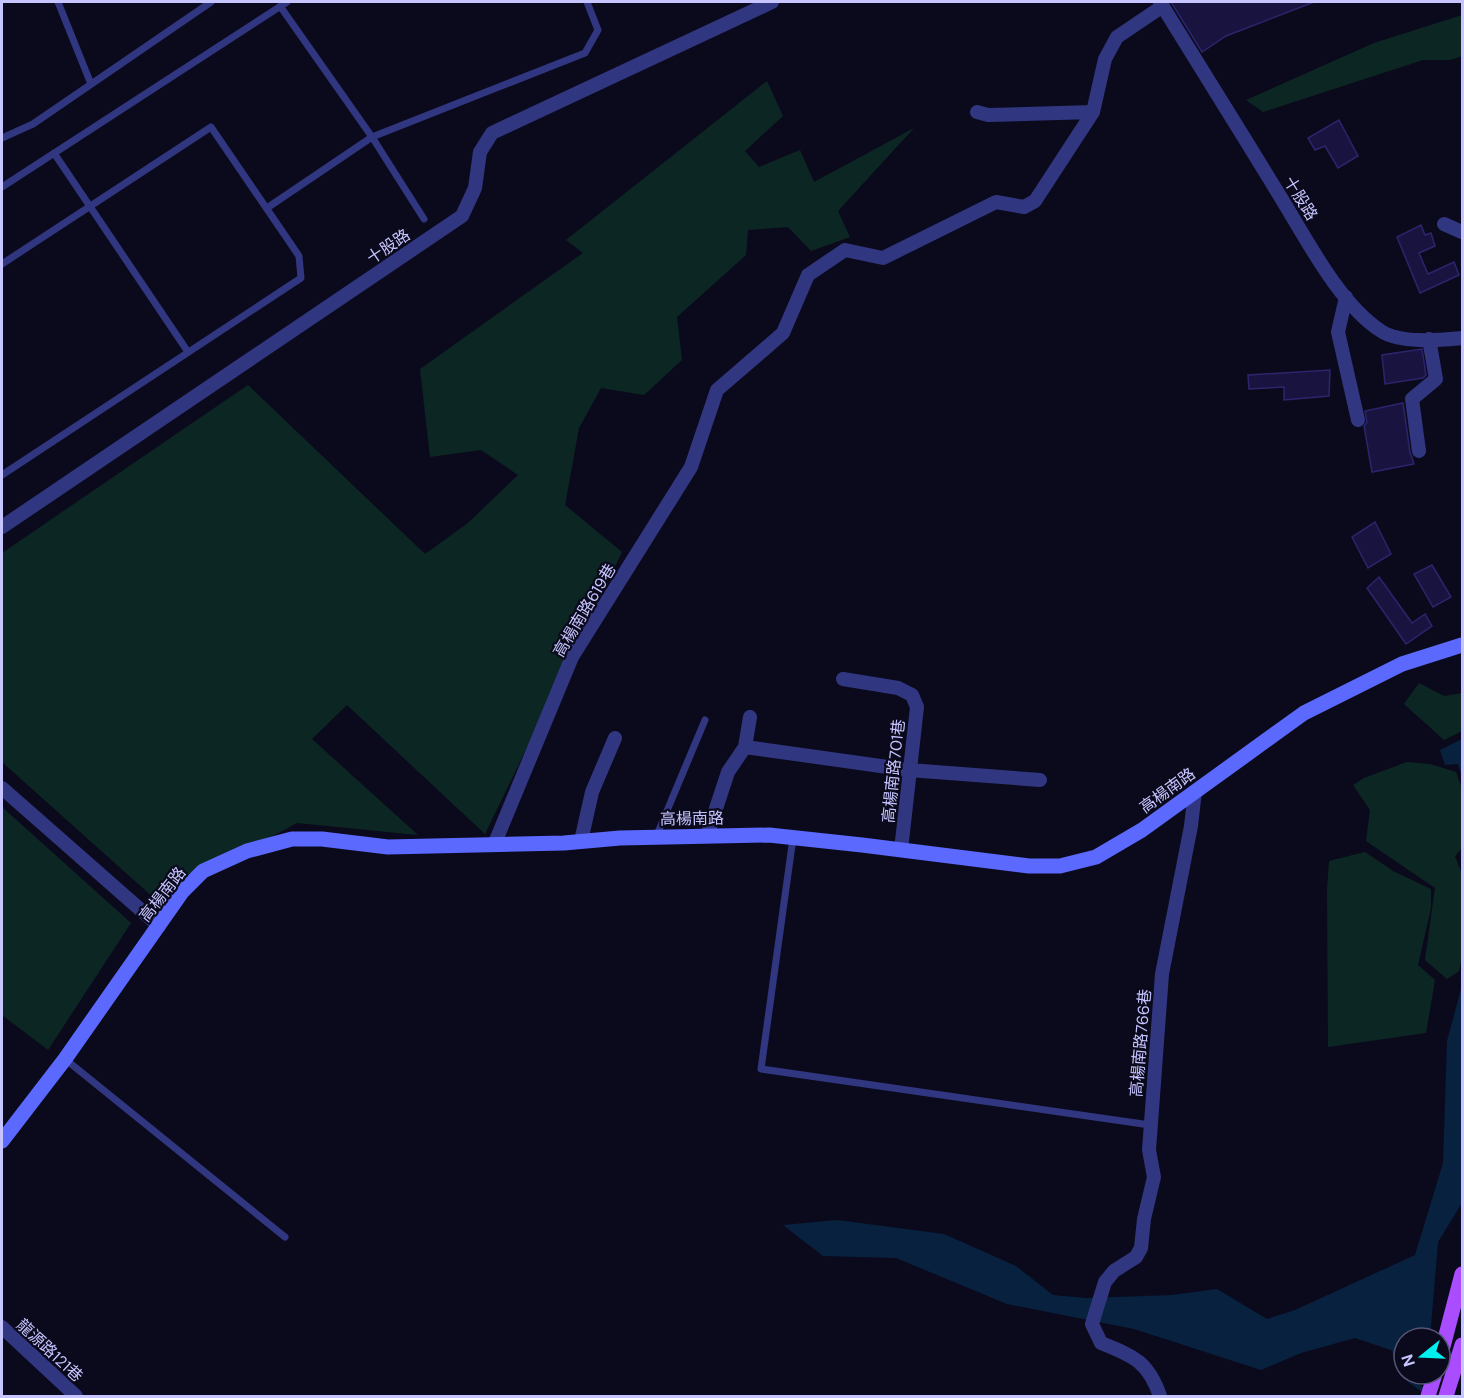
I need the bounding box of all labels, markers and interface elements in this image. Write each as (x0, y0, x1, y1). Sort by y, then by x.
street label: 十股路 (1279, 172, 1322, 224)
street label: 十股路 (363, 224, 414, 269)
street label: 高楊南路619巷 (548, 560, 620, 661)
street label: 高楊南路701巷 (878, 718, 909, 824)
street label: 高楊南路 (1135, 763, 1199, 818)
street label: 高楊南路 (660, 807, 724, 830)
street label: 高楊南路 (134, 863, 190, 926)
street label: 高楊南路766巷 (1125, 988, 1156, 1098)
street label: 龍源路121巷 (12, 1314, 87, 1386)
north arrow (1392, 1326, 1452, 1386)
text: N (1396, 1352, 1420, 1369)

